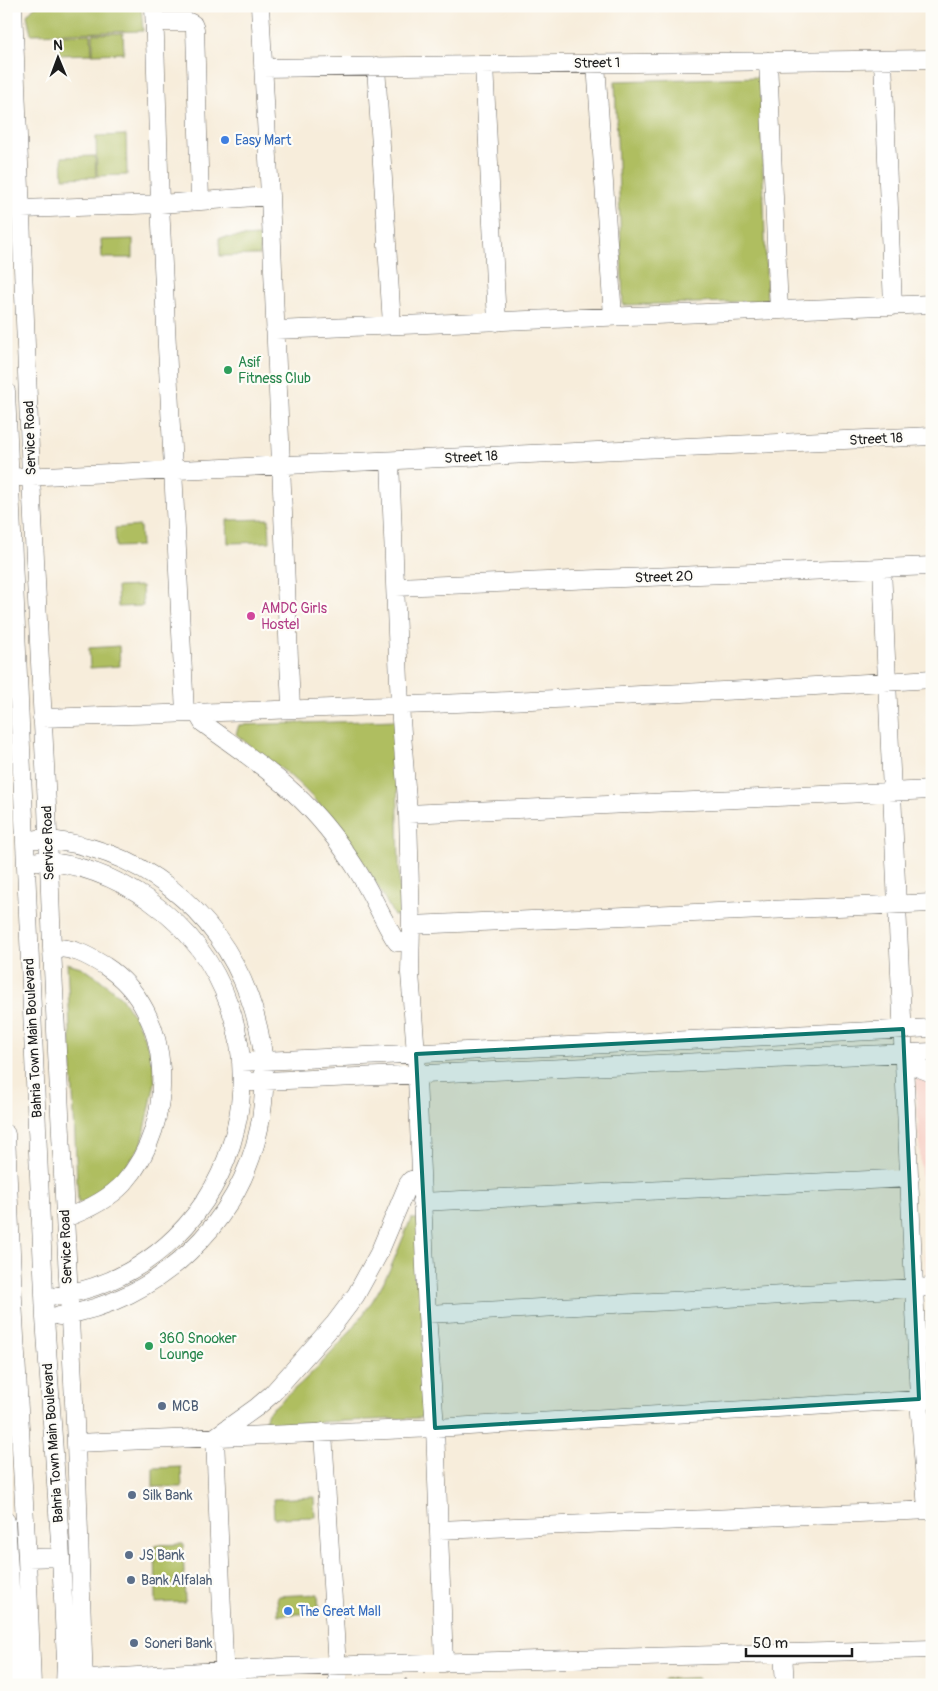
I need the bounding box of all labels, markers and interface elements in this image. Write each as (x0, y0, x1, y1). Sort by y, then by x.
north arrow (32, 32, 82, 82)
text: N (53, 37, 63, 54)
street label: Street 1 (574, 54, 620, 72)
place label: Easy Mart (235, 132, 292, 149)
marker: Easy Mart (219, 134, 231, 146)
place label: Asif Fitness Club (238, 354, 311, 387)
marker: Asif Fitness Club (222, 364, 234, 376)
street label: Service Road (20, 400, 40, 476)
street label: Street 18 (849, 429, 903, 449)
street label: Street 18 (444, 447, 498, 467)
street label: Street 20 (635, 567, 693, 587)
place label: AMDC Girls Hostel (261, 600, 328, 633)
marker: AMDC Girls Hostel (245, 610, 257, 622)
street label: Service Road (38, 805, 58, 881)
street label: Bahria Town Main Boulevard (20, 958, 46, 1118)
street label: Service Road (56, 1209, 76, 1285)
place label: 360 Snooker Lounge (159, 1330, 237, 1363)
marker: 360 Snooker Lounge (143, 1340, 155, 1352)
street label: Bahria Town Main Boulevard (39, 1362, 67, 1523)
place label: MCB (172, 1398, 199, 1415)
marker: MCB (156, 1400, 168, 1412)
place label: Silk Bank (142, 1487, 193, 1504)
marker: Silk Bank (126, 1489, 138, 1501)
place label: JS Bank (139, 1547, 185, 1564)
marker: JS Bank (123, 1549, 135, 1561)
place label: Bank Alfalah (141, 1572, 212, 1589)
marker: Bank Alfalah (125, 1574, 137, 1586)
place label: The Great Mall (298, 1603, 381, 1620)
marker: The Great Mall (282, 1605, 294, 1617)
scale bar (746, 1626, 852, 1658)
text: 50 m (753, 1634, 788, 1653)
place label: Soneri Bank (144, 1635, 213, 1652)
marker: Soneri Bank (128, 1637, 140, 1649)

